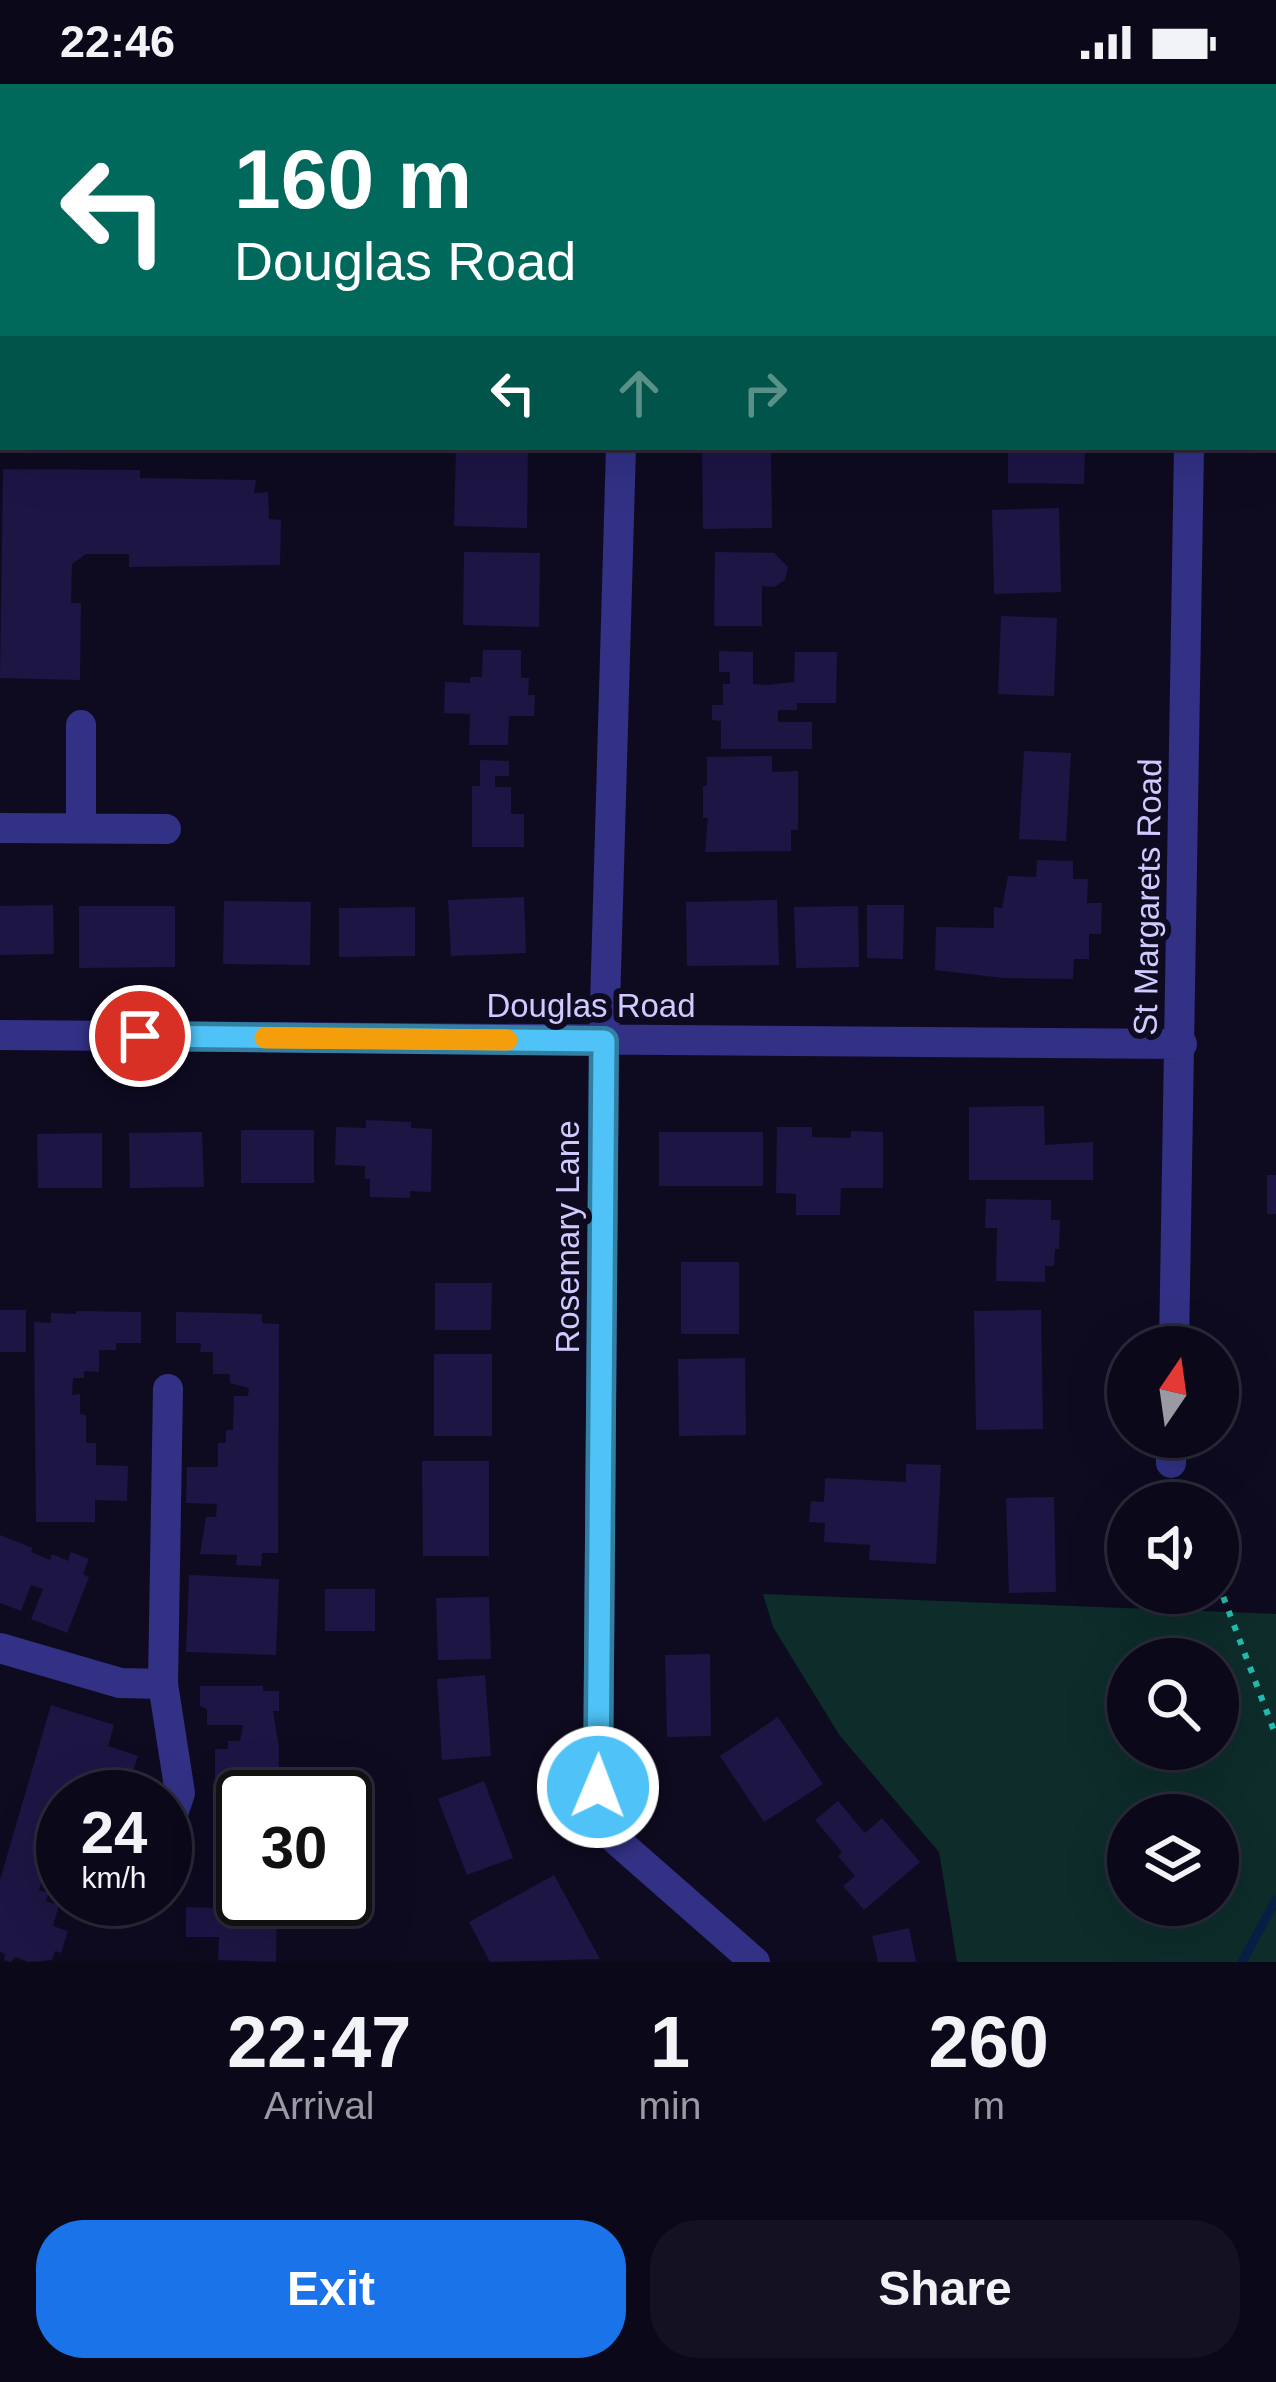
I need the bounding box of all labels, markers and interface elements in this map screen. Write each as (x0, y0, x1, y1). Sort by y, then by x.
text: 22:46 (60, 16, 175, 67)
icon: left (36, 132, 192, 288)
text: 160 m (234, 132, 472, 226)
text: Douglas Road (234, 231, 576, 291)
icon: left (480, 360, 546, 426)
icon: ahead (606, 360, 672, 426)
icon: right (732, 360, 798, 426)
street label: St Margarets Road (1127, 758, 1168, 1036)
pin (89, 985, 191, 1087)
street label: Douglas Road (486, 987, 696, 1024)
icon: arrive (107, 1003, 173, 1069)
street label: Rosemary Lane (549, 1121, 586, 1353)
north arrow (1107, 1326, 1239, 1458)
map controls (1107, 1326, 1239, 1926)
button: sound (1107, 1482, 1239, 1614)
button: search (1107, 1638, 1239, 1770)
position arrow (535, 1724, 661, 1850)
speed limit sign: 30 (216, 1770, 372, 1926)
button: layers (1107, 1794, 1239, 1926)
text: 24 (81, 1799, 147, 1866)
text: km/h (81, 1861, 147, 1894)
text: 22:47 (227, 2002, 411, 2082)
text: 1 (650, 2002, 690, 2082)
text: 260 (929, 2002, 1049, 2082)
text: Arrival (264, 2084, 375, 2127)
text: min (639, 2084, 701, 2127)
text: m (972, 2084, 1005, 2127)
button: Exit (36, 2220, 626, 2358)
button: Share (650, 2220, 1240, 2358)

